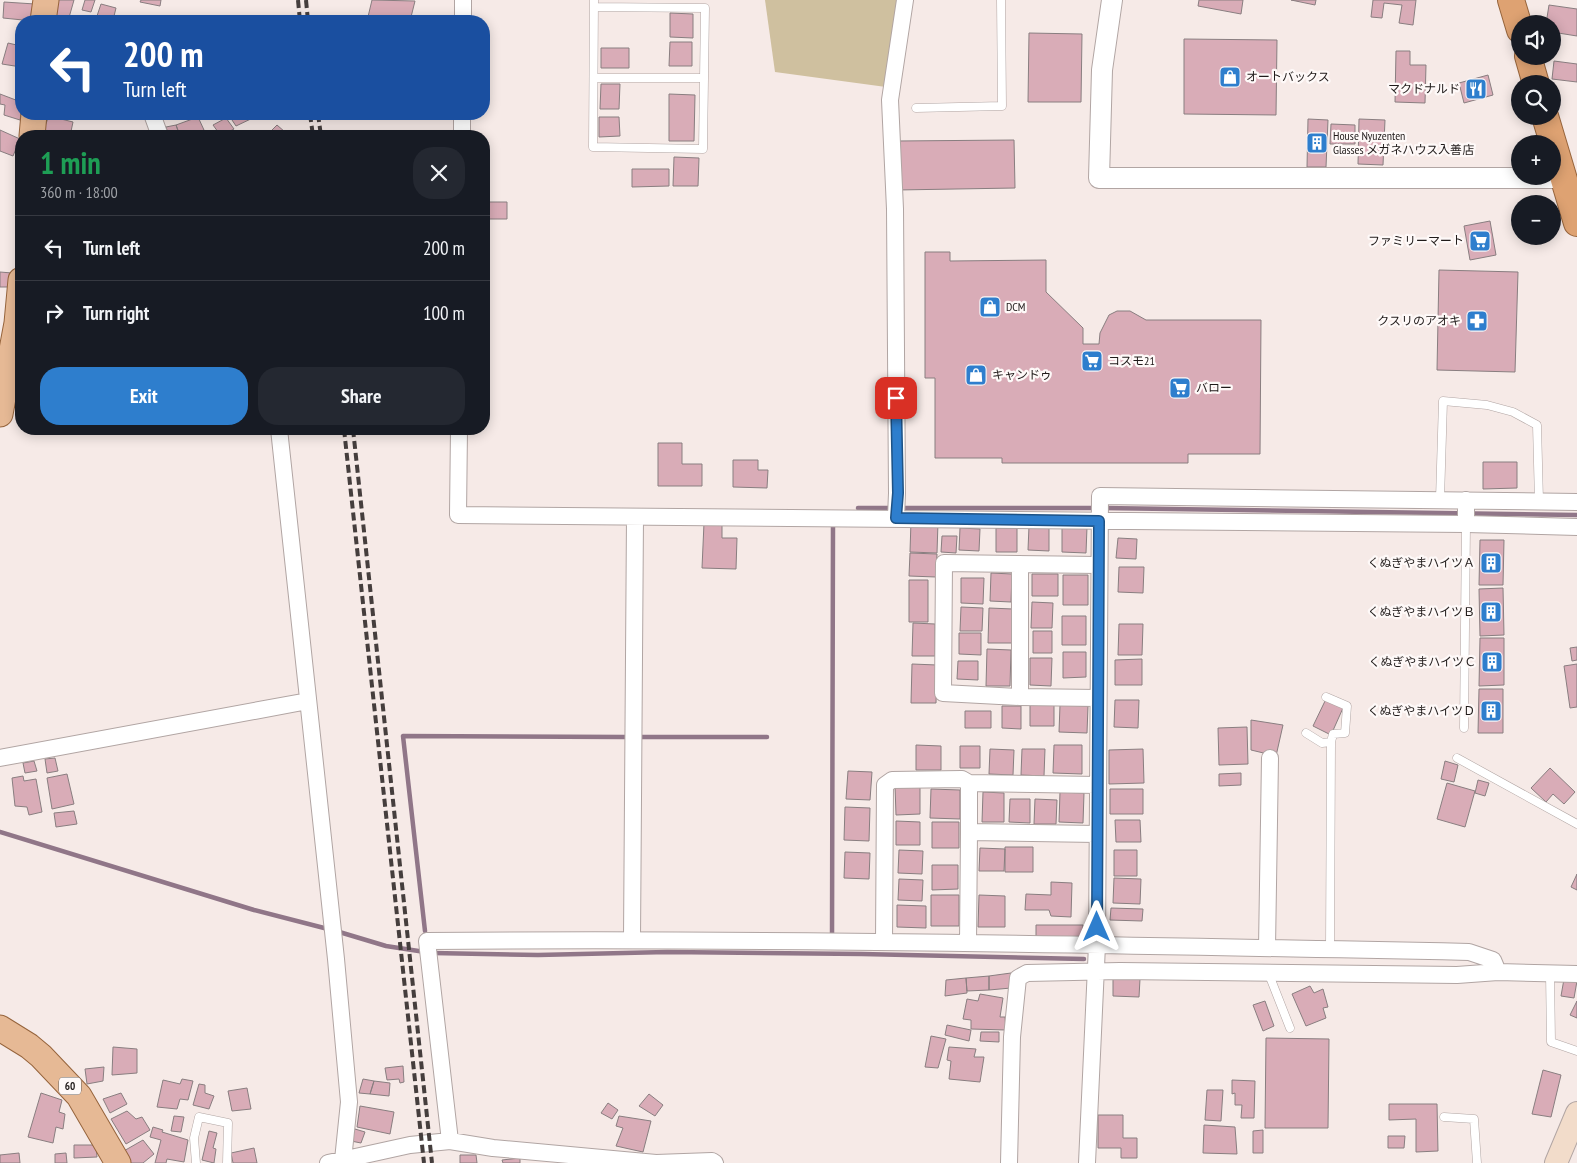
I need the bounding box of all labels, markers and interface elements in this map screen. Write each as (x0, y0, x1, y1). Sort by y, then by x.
map controls (1511, 15, 1561, 245)
button: sound (1511, 15, 1561, 65)
text: 200 m (123, 31, 204, 77)
icon: left (40, 35, 105, 100)
shop icon: オートバックス (1218, 65, 1242, 89)
place label: オートバックス (1246, 69, 1330, 84)
text: Turn left (123, 75, 187, 103)
button: search (1511, 75, 1561, 125)
restaurant icon: マクドナルド (1464, 77, 1488, 101)
place label: マクドナルド (1388, 81, 1460, 96)
place label: House Nyuzenten Glasses メガネハウス入善店 (1333, 128, 1474, 157)
building icon: House Nyuzenten Glasses メガネハウス入善店 (1305, 131, 1329, 155)
button: + (1511, 135, 1561, 185)
text: 1 min (40, 143, 101, 182)
button: close (413, 147, 465, 199)
text: 360 m · 18:00 (40, 182, 118, 202)
button: − (1511, 195, 1561, 245)
supermarket icon: ファミリーマート (1468, 229, 1492, 253)
place label: ファミリーマート (1368, 233, 1464, 248)
icon: left (40, 234, 68, 262)
text: Turn left (83, 236, 140, 260)
text: 200 m (423, 236, 465, 260)
shop icon: DCM (978, 295, 1002, 319)
icon: right (40, 299, 68, 327)
place label: DCM (1006, 299, 1025, 314)
text: Turn right (83, 301, 149, 325)
text: 100 m (423, 301, 465, 325)
pharmacy icon: クスリのアオキ (1465, 309, 1489, 333)
place label: クスリのアオキ (1377, 313, 1461, 328)
supermarket icon: コスモ21 (1080, 349, 1104, 373)
place label: コスモ21 (1108, 353, 1155, 368)
shop icon: キャンドゥ (964, 363, 988, 387)
button: Exit (40, 367, 248, 425)
button: Share (258, 367, 465, 425)
place label: キャンドゥ (992, 367, 1052, 382)
supermarket icon: バロー (1168, 376, 1192, 400)
pin (875, 377, 917, 419)
place label: バロー (1196, 380, 1232, 395)
icon: arrive (882, 384, 910, 412)
building icon: くぬぎやまハイツＡ (1479, 551, 1503, 575)
place label: くぬぎやまハイツＡ (1367, 555, 1475, 570)
building icon: くぬぎやまハイツＢ (1479, 600, 1503, 624)
place label: くぬぎやまハイツＢ (1367, 604, 1475, 619)
building icon: くぬぎやまハイツＣ (1480, 650, 1504, 674)
place label: くぬぎやまハイツＣ (1368, 654, 1476, 669)
building icon: くぬぎやまハイツＤ (1479, 699, 1503, 723)
place label: くぬぎやまハイツＤ (1367, 703, 1475, 718)
position arrow (1070, 900, 1122, 952)
road number: 60 (59, 1078, 81, 1094)

